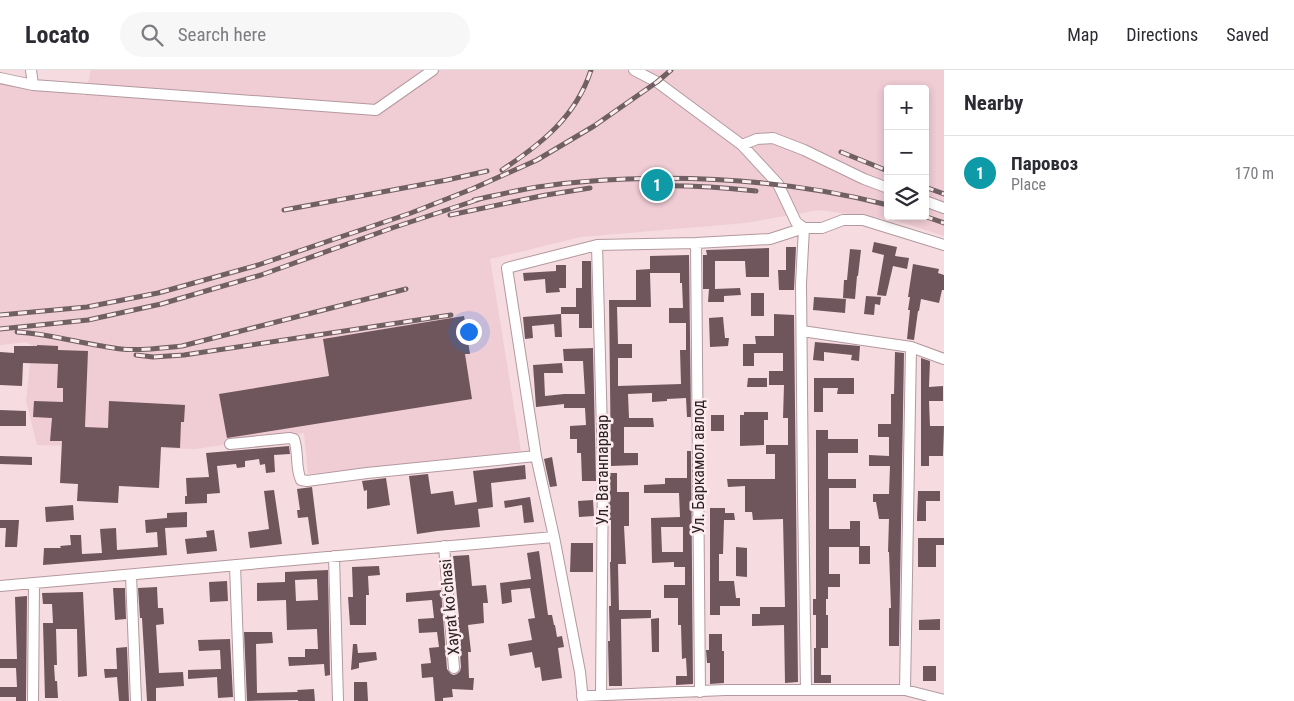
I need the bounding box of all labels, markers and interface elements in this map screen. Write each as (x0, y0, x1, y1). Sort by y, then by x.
search box (120, 12, 470, 57)
text: Locato (25, 21, 90, 49)
icon: search (138, 21, 166, 49)
text: Search here (178, 23, 266, 46)
text: Map (1067, 24, 1098, 45)
text: Directions (1126, 24, 1198, 45)
text: Saved (1226, 24, 1269, 45)
map controls (884, 85, 929, 220)
button: + (884, 85, 929, 130)
text: Nearby (964, 91, 1023, 115)
button: − (884, 130, 929, 175)
text: Паровоз (1011, 152, 1078, 175)
text: 1 (976, 164, 984, 183)
text: 170 m (1235, 164, 1274, 183)
pin: 1 (641, 166, 673, 204)
button: layers (884, 175, 929, 220)
text: Place (1011, 175, 1046, 194)
your location (456, 319, 482, 345)
street label: Ул. Баркамол авлод (689, 400, 708, 534)
street label: Ул. Ватанпарвар (593, 415, 612, 525)
street label: Xayrat koʻchasi (436, 558, 463, 656)

